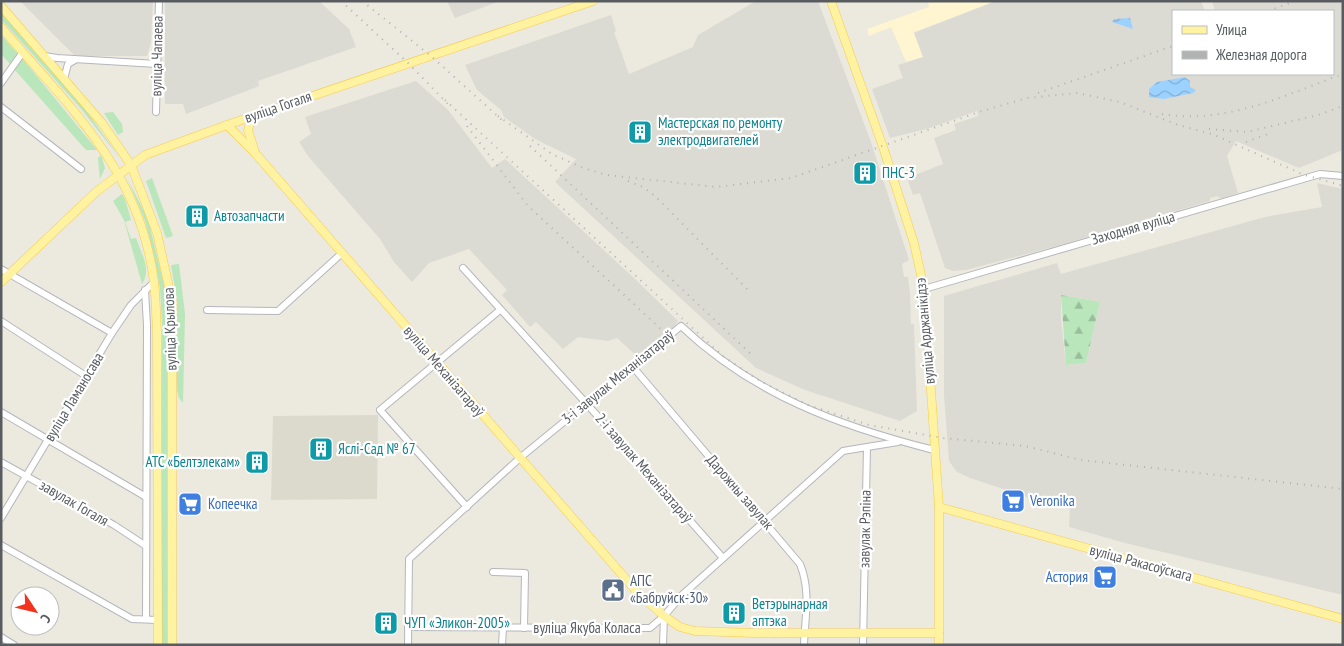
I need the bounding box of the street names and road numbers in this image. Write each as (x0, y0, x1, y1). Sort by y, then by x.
street label: вуліца Чапаева (146, 16, 167, 96)
street label: вуліца Гогаля (242, 86, 314, 127)
street label: Заходняя вуліца (1089, 206, 1177, 249)
street label: вуліца Арджанікідзэ (910, 277, 939, 385)
street label: вуліца Крылова (159, 287, 180, 371)
street label: вуліца Механізатараў (400, 321, 489, 420)
street label: 3-і завулак Механізатараў (558, 325, 678, 428)
street label: вуліца Ламаносава (40, 349, 108, 445)
street label: 2-і завулак Механізатараў (592, 409, 697, 527)
street label: Дарожны завулак (703, 450, 778, 533)
street label: завулак Гогаля (36, 475, 112, 530)
street label: завулак Рэпіна (854, 490, 875, 568)
street label: вуліца Ракасоўскага (1088, 540, 1195, 585)
street label: вуліца Якуба Коласа (533, 618, 641, 637)

